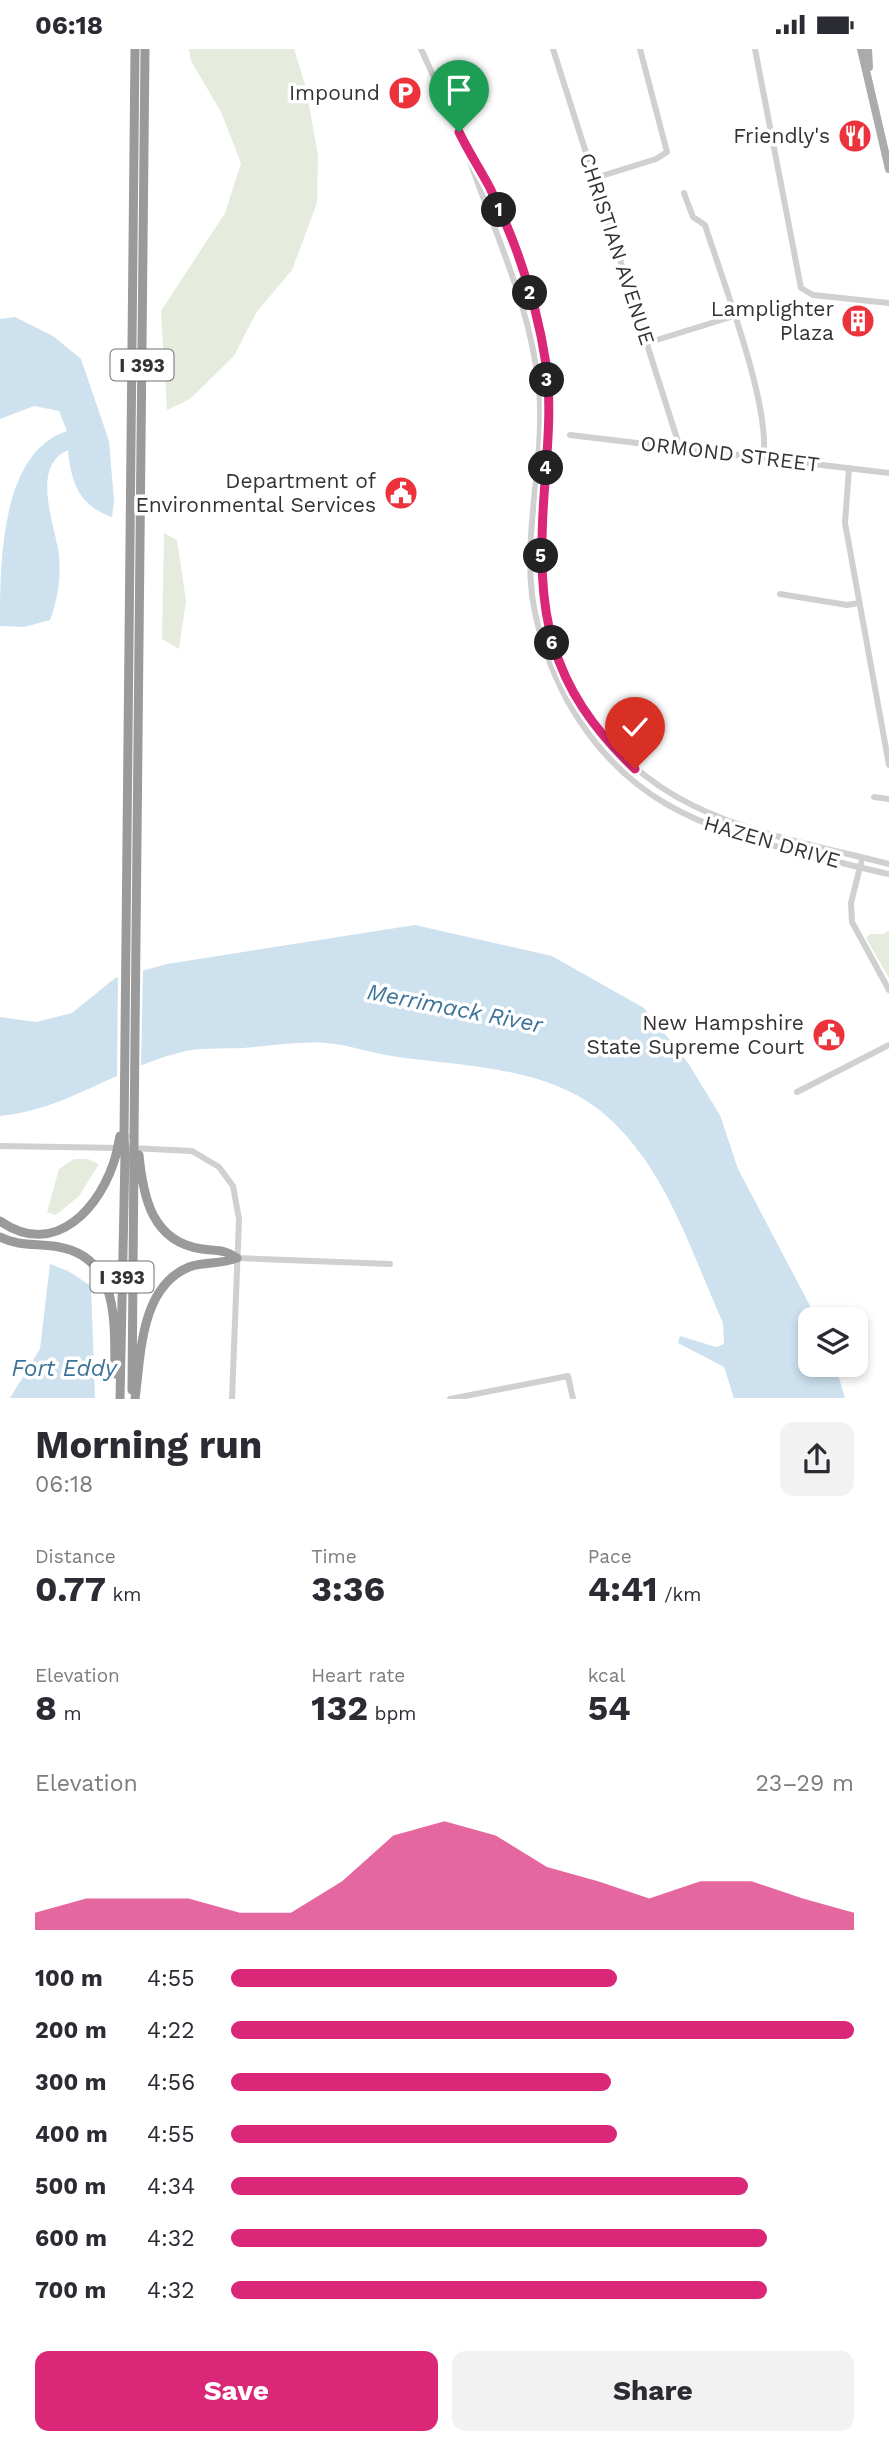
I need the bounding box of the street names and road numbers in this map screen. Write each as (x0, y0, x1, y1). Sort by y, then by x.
street label: CHRISTIAN AVENUE (575, 150, 660, 348)
road number: I 393 (110, 349, 174, 381)
street label: ORMOND STREET (639, 430, 821, 477)
street label: HAZEN DRIVE (701, 810, 843, 873)
road number: I 393 (90, 1261, 154, 1293)

